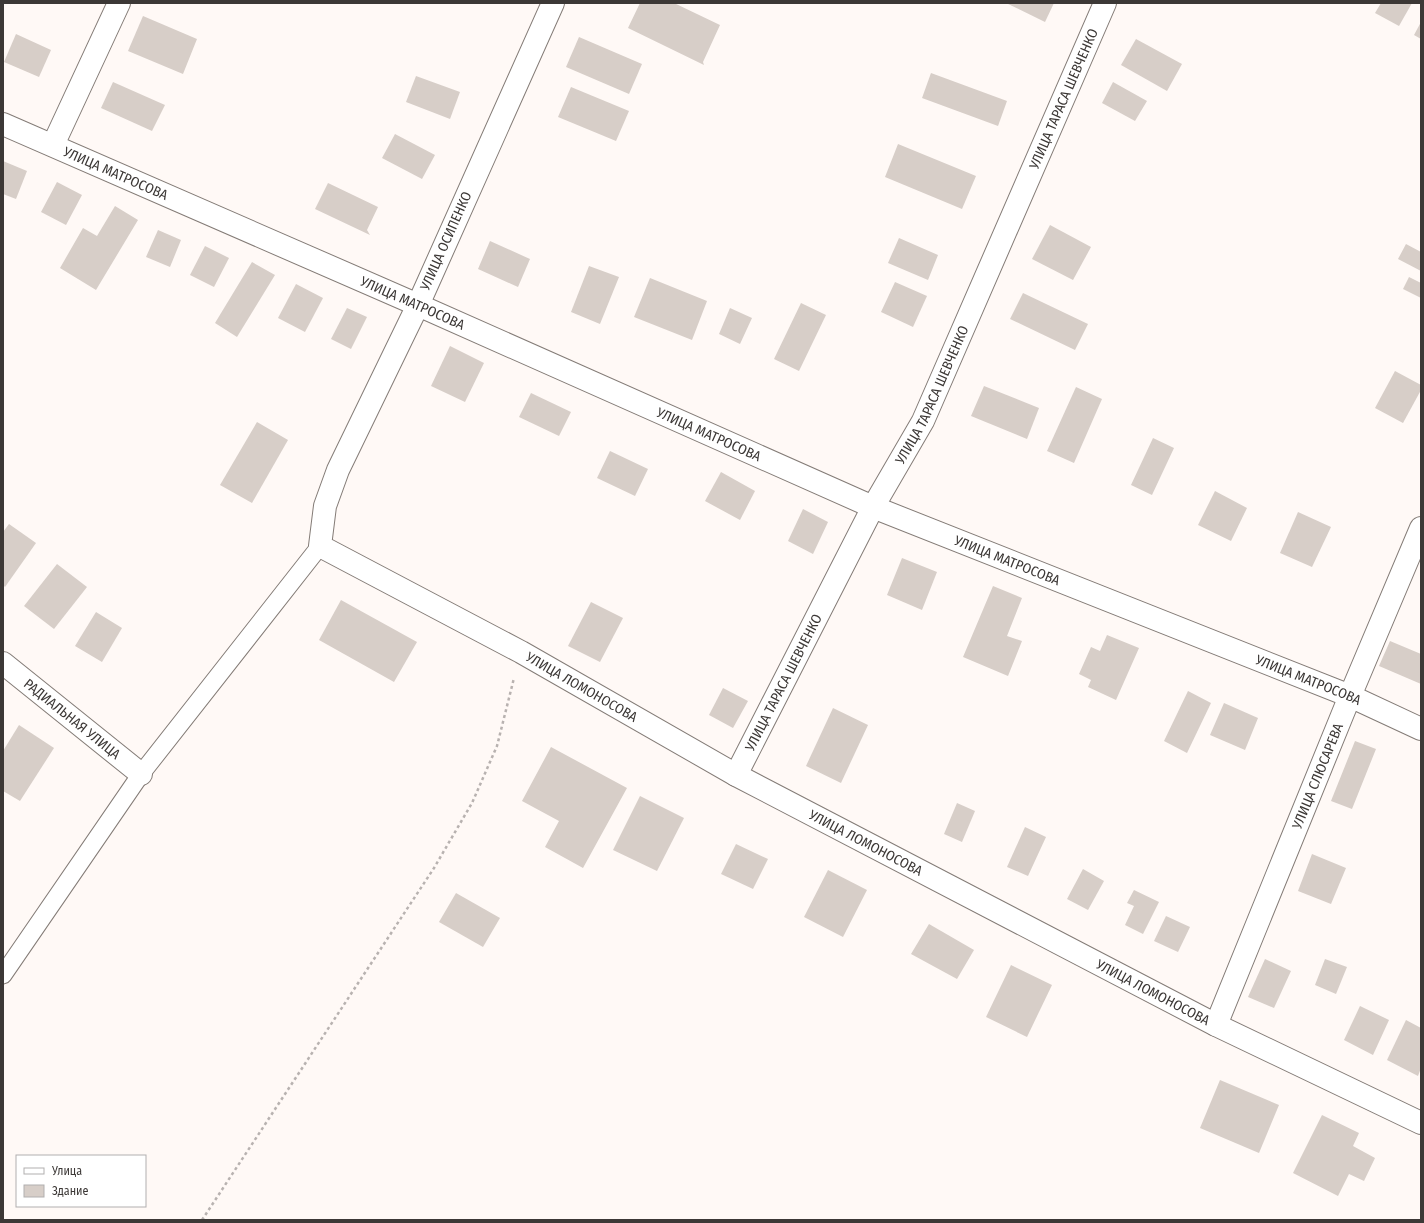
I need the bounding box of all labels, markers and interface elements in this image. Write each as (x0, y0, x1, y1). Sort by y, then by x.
street label: УЛИЦА ТАРАСА ШЕВЧЕНКО (1025, 26, 1101, 173)
street label: УЛИЦА МАТРОСОВА (60, 143, 171, 204)
street label: УЛИЦА ОСИПЕНКО (416, 189, 475, 294)
street label: УЛИЦА МАТРОСОВА (357, 272, 468, 333)
street label: УЛИЦА ТАРАСА ШЕВЧЕНКО (891, 323, 972, 468)
street label: УЛИЦА МАТРОСОВА (653, 403, 764, 465)
street label: УЛИЦА МАТРОСОВА (951, 531, 1063, 589)
street label: УЛИЦА ТАРАСА ШЕВЧЕНКО (741, 611, 826, 755)
street label: УЛИЦА ЛОМОНОСОВА (522, 648, 641, 726)
street label: УЛИЦА МАТРОСОВА (1252, 651, 1365, 709)
street label: РАДИАЛЬНАЯ УЛИЦА (21, 675, 125, 763)
street label: УЛИЦА СЛЮСАРЕВА (1288, 720, 1347, 832)
street label: УЛИЦА ЛОМОНОСОВА (805, 806, 926, 879)
street label: УЛИЦА ЛОМОНОСОВА (1093, 955, 1213, 1029)
legend (16, 1155, 146, 1207)
text: Улица (51, 1164, 82, 1178)
text: Здание (52, 1184, 88, 1198)

